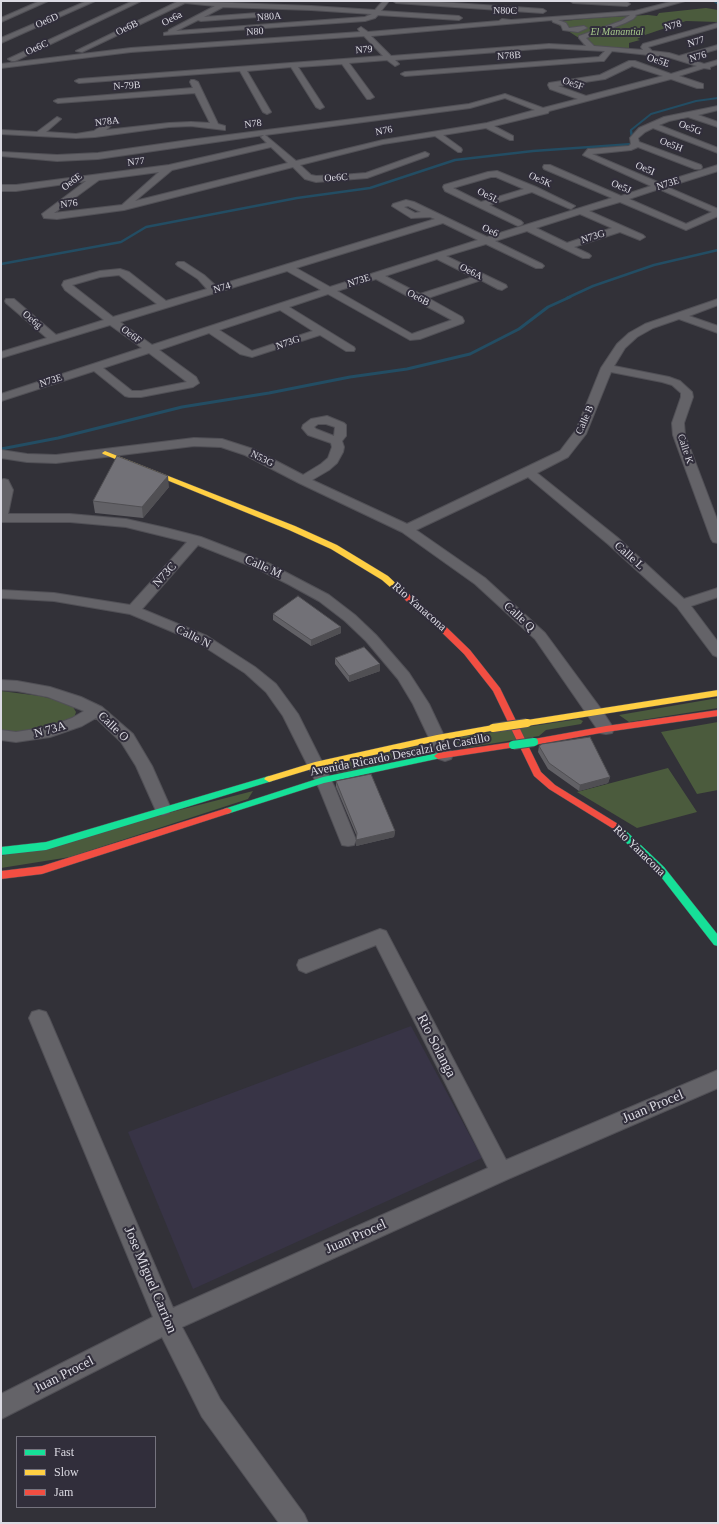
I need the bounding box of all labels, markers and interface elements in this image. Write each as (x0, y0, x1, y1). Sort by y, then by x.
street label: N80C (493, 5, 517, 17)
street label: Oe6a (160, 9, 184, 29)
street label: N80A (256, 10, 282, 24)
street label: Oe6D (34, 11, 60, 31)
street label: Oe6B (114, 17, 140, 39)
street label: N78 (663, 18, 683, 34)
street label: N80 (246, 25, 264, 39)
park label: El Manantial (590, 26, 644, 38)
street label: N77 (686, 34, 706, 50)
street label: Oe6C (24, 38, 50, 58)
street label: N79 (355, 43, 373, 57)
street label: N78B (497, 49, 521, 63)
street label: N76 (688, 49, 708, 65)
street label: Oe5E (645, 52, 671, 70)
street label: Oe5F (561, 75, 585, 93)
street label: N-79B (113, 79, 141, 93)
street label: N78A (94, 115, 120, 129)
street label: N78 (244, 117, 262, 131)
street label: Oe5G (677, 118, 703, 138)
street label: N76 (374, 123, 394, 139)
street label: Oe5H (658, 135, 684, 155)
street label: N77 (127, 155, 145, 169)
street label: Oe5I (633, 160, 657, 178)
street label: Oe6E (59, 170, 85, 194)
street label: Oe5K (527, 170, 553, 190)
street label: Oe6C (324, 171, 348, 185)
street label: N73E (655, 175, 681, 193)
street label: Oe5J (609, 177, 633, 197)
street label: Oe5L (475, 186, 501, 206)
street label: N76 (60, 197, 78, 211)
street label: Oe6 (480, 222, 500, 240)
street label: N73G (580, 228, 606, 246)
street label: Oe6A (458, 261, 484, 283)
street label: N73E (346, 272, 372, 290)
street label: N74 (212, 280, 232, 296)
street label: Oe6B (405, 287, 431, 309)
street label: Oe6g (20, 308, 44, 332)
street label: Oe6F (118, 324, 144, 346)
street label: N73G (274, 333, 302, 353)
street label: N73E (38, 372, 64, 390)
street label: Calle B (573, 404, 597, 436)
street label: Calle K (675, 432, 695, 466)
street label: N53G (248, 448, 276, 470)
street label: Calle L (611, 539, 647, 573)
street label: Calle M (242, 552, 284, 582)
street label: N73C (150, 560, 180, 590)
street label: Rio Yanacona (389, 580, 449, 634)
street label: Calle Q (501, 599, 537, 635)
street label: Calle N (173, 622, 213, 652)
street label: Calle O (95, 709, 131, 745)
street label: N 73A (33, 719, 67, 741)
street label: Avenida Ricardo Descalzi del Castillo (309, 730, 491, 780)
street label: Rio Yanacona (610, 823, 668, 879)
street label: Rio Solanga (413, 1012, 459, 1080)
street label: Juan Procel (620, 1087, 686, 1127)
street label: Juan Procel (323, 1216, 389, 1258)
street label: Jose Miguel Carrion (120, 1224, 180, 1336)
street label: Juan Procel (31, 1353, 97, 1397)
legend (16, 1436, 156, 1508)
text: Fast (54, 1445, 74, 1459)
text: Slow (54, 1465, 79, 1479)
text: Jam (54, 1485, 73, 1499)

